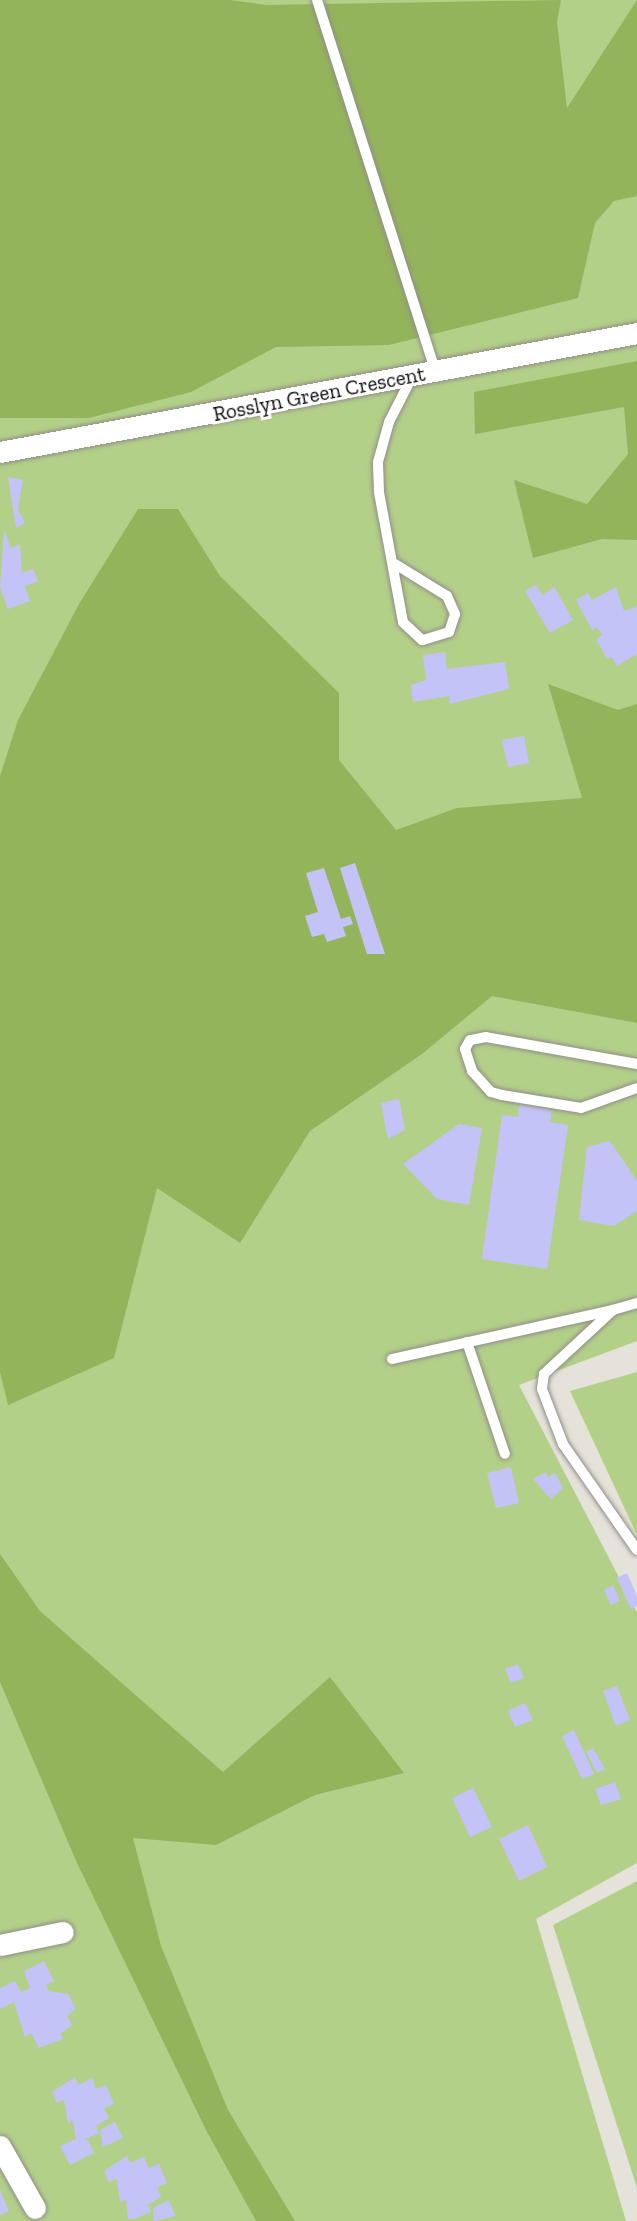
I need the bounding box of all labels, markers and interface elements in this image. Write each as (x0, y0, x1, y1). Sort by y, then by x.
street label: Rosslyn Green Crescent (211, 361, 427, 427)

